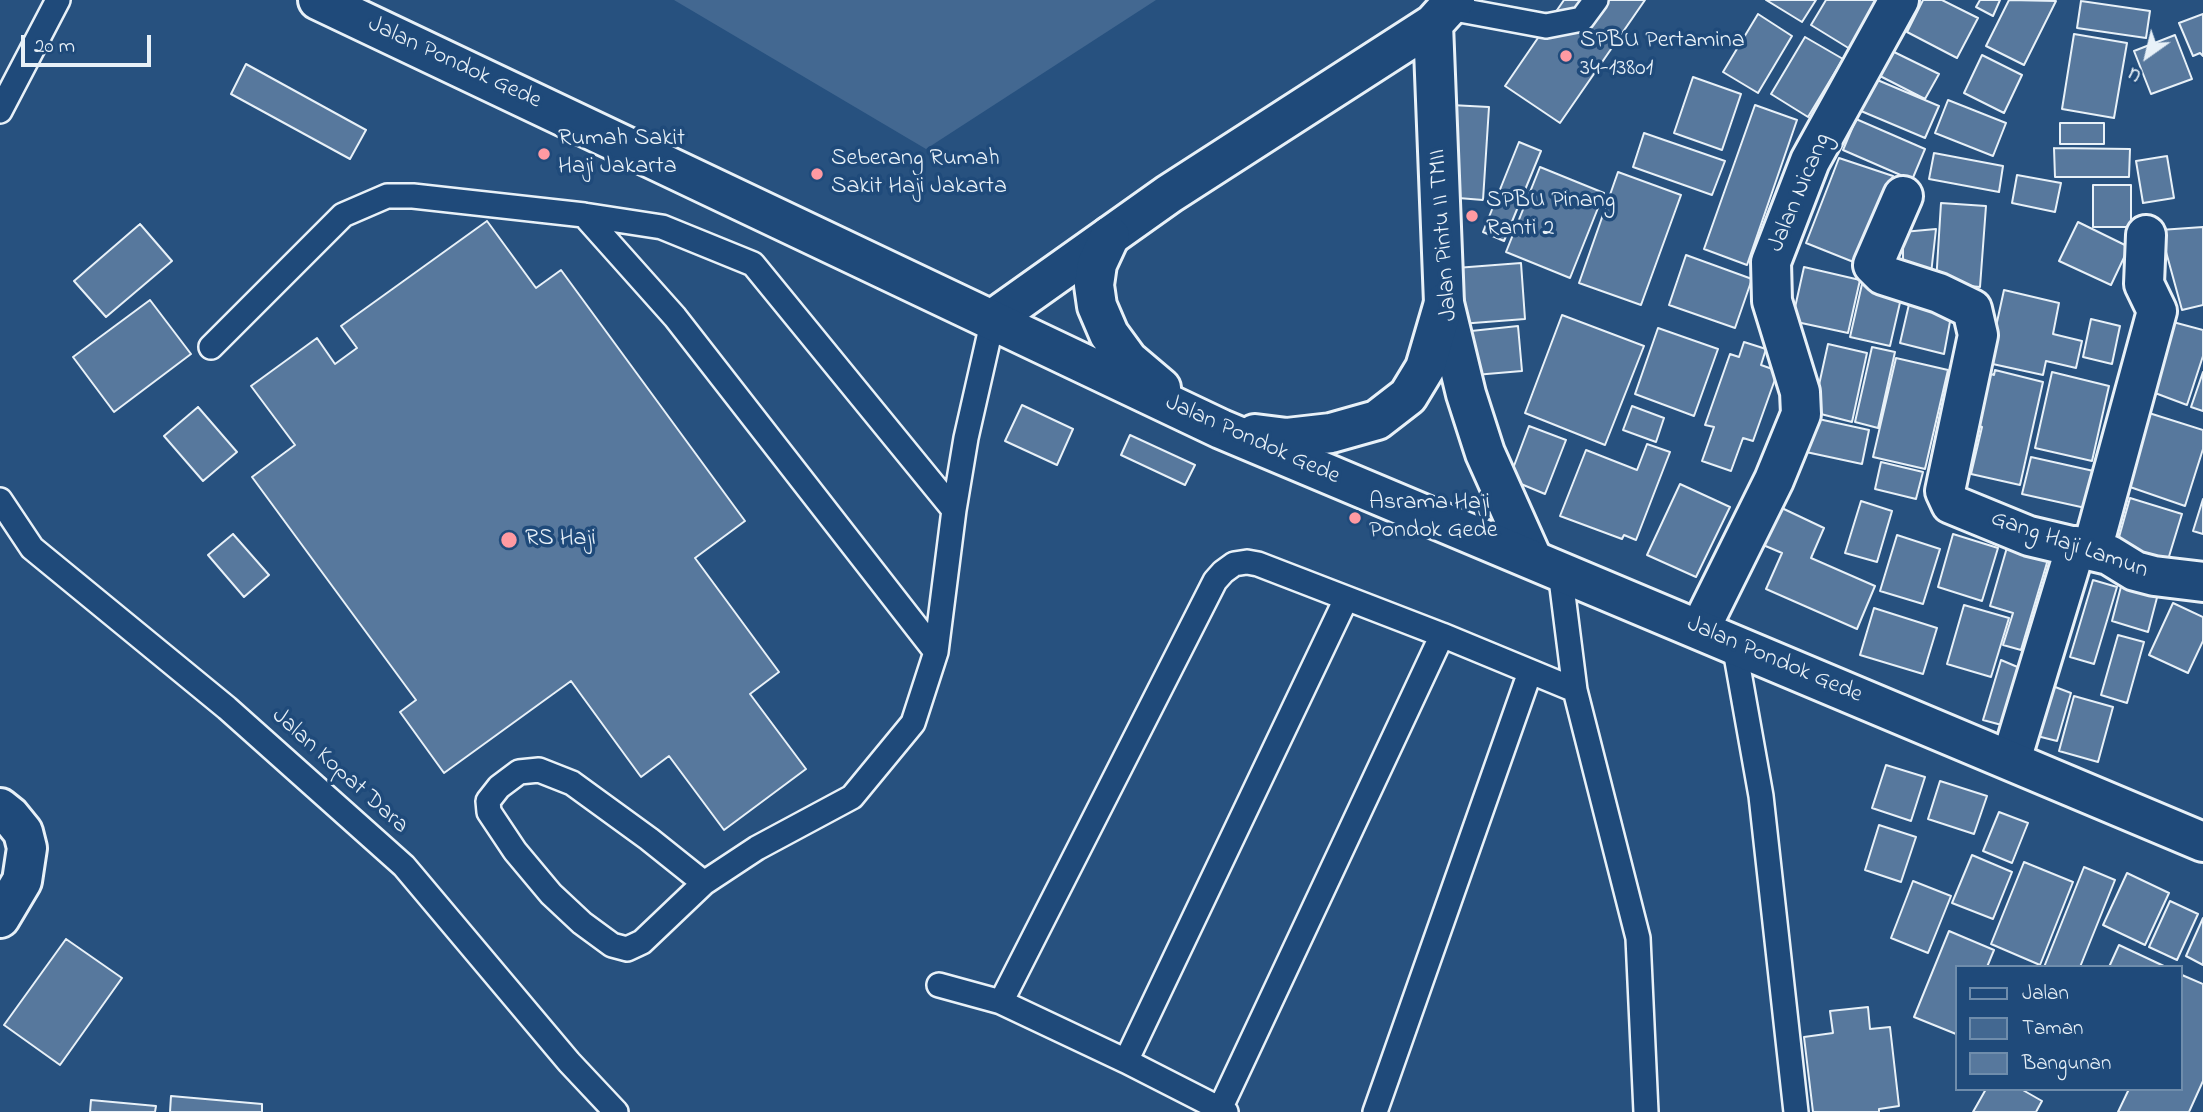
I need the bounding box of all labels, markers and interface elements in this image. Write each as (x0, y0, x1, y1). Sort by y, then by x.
street label: Jalan Pondok Gede (363, 11, 545, 117)
scale bar (24, 21, 154, 65)
north arrow (2112, 21, 2182, 91)
place label: SPBU Pertamina 34-13801 (1580, 28, 1745, 84)
text: 20 m (34, 32, 75, 62)
marker: SPBU Pertamina 34-13801 (1558, 48, 1574, 64)
text: U (2122, 59, 2148, 88)
place label: Rumah Sakit Haji Jakarta (558, 126, 685, 182)
street label: Jalan Nicang (1763, 129, 1839, 257)
marker: Rumah Sakit Haji Jakarta (536, 146, 552, 162)
place label: Seberang Rumah Sakit Haji Jakarta (831, 146, 1007, 202)
street label: Jalan Pintu II TMII (1425, 148, 1465, 322)
marker: Seberang Rumah Sakit Haji Jakarta (809, 166, 825, 182)
place label: SPBU Pinang Ranti 2 (1486, 188, 1615, 244)
marker: SPBU Pinang Ranti 2 (1464, 208, 1480, 224)
street label: Jalan Pondok Gede (1160, 390, 1344, 492)
place label: Asrama Haji Pondok Gede (1369, 490, 1498, 546)
street label: Gang Haji Lamun (1986, 506, 2152, 586)
marker: Asrama Haji Pondok Gede (1347, 510, 1363, 526)
place label: RS Haji (525, 526, 596, 554)
marker: RS Haji (499, 530, 519, 550)
street label: Jalan Pondok Gede (1682, 611, 1866, 711)
street label: Jalan Kopat Dara (264, 703, 414, 841)
legend (1954, 965, 2182, 1091)
text: Jalan (2022, 979, 2069, 1009)
text: Taman (2022, 1014, 2083, 1044)
text: Bangunan (2022, 1049, 2111, 1079)

